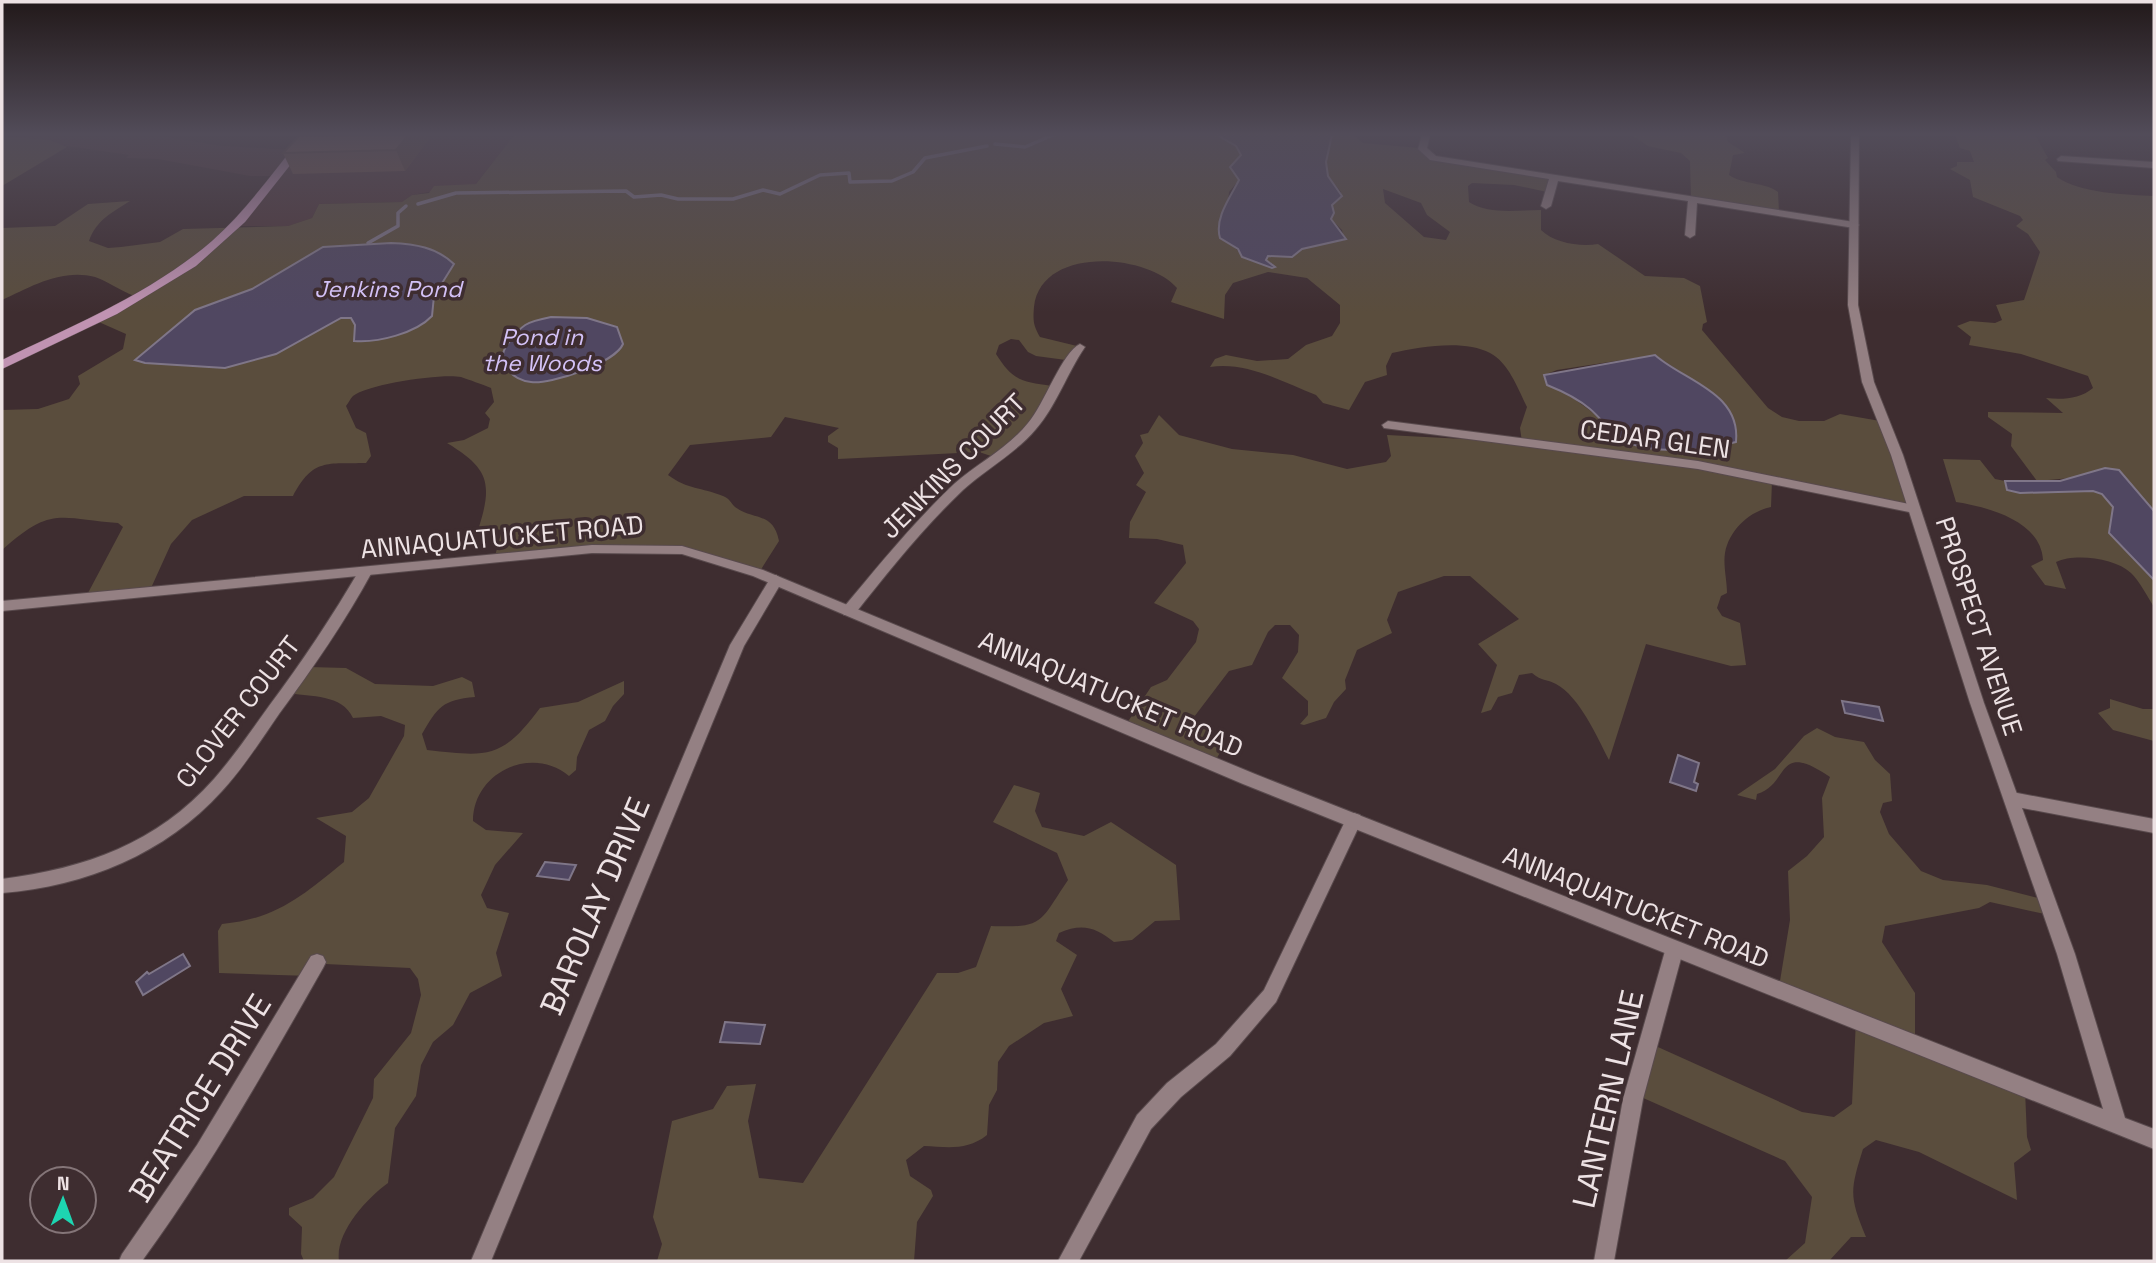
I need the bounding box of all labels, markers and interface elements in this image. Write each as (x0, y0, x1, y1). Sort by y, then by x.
water label: Jenkins Pond (314, 274, 464, 304)
water label: Pond in the Woods (482, 322, 602, 378)
street label: JENKINS COURT (873, 386, 1033, 546)
street label: CEDAR GLEN (1578, 412, 1732, 466)
street label: ANNAQUATUCKET ROAD (359, 508, 645, 566)
street label: PROSPECT AVENUE (1928, 512, 2030, 740)
street label: ANNAQUATUCKET ROAD (974, 623, 1248, 765)
street label: CLOVER COURT (168, 629, 308, 795)
street label: BAROLAY DRIVE (531, 791, 659, 1021)
street label: ANNAQUATUCKET ROAD (1498, 838, 1774, 976)
street label: LANTERN LANE (1564, 986, 1652, 1212)
street label: BEATRICE DRIVE (120, 987, 280, 1209)
north arrow (28, 1165, 98, 1235)
text: N (57, 1171, 70, 1196)

